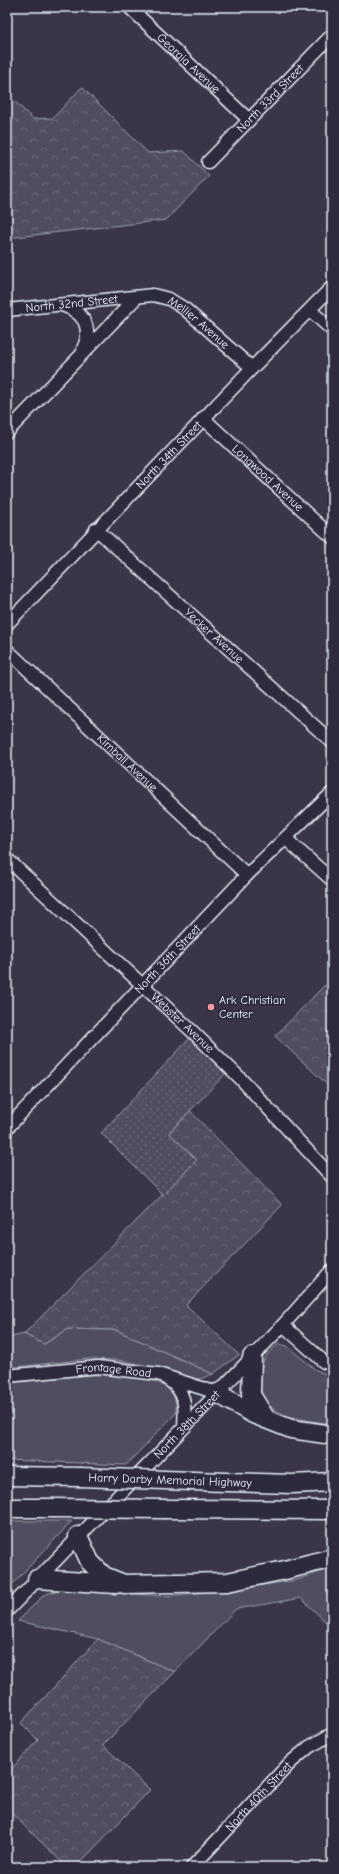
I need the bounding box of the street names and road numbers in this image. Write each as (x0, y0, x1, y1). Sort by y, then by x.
street label: Georgia Avenue (154, 30, 223, 96)
street label: North 33rd Street (234, 61, 307, 135)
street label: North 32nd Street (25, 292, 119, 315)
street label: Mellier Avenue (165, 293, 232, 352)
street label: North 34th Street (133, 418, 205, 492)
street label: Longwood Avenue (229, 441, 306, 514)
street label: Yecker Avenue (181, 605, 247, 666)
street label: Kimball Avenue (94, 731, 161, 795)
street label: North 36th Street (131, 921, 204, 996)
street label: Webster Avenue (148, 990, 217, 1056)
street label: Frontage Road (75, 1360, 152, 1380)
street label: North 38th Street (151, 1387, 223, 1462)
street label: Harry Darby Memorial Highway (88, 1470, 253, 1490)
street label: North 40th Street (223, 1758, 295, 1834)

